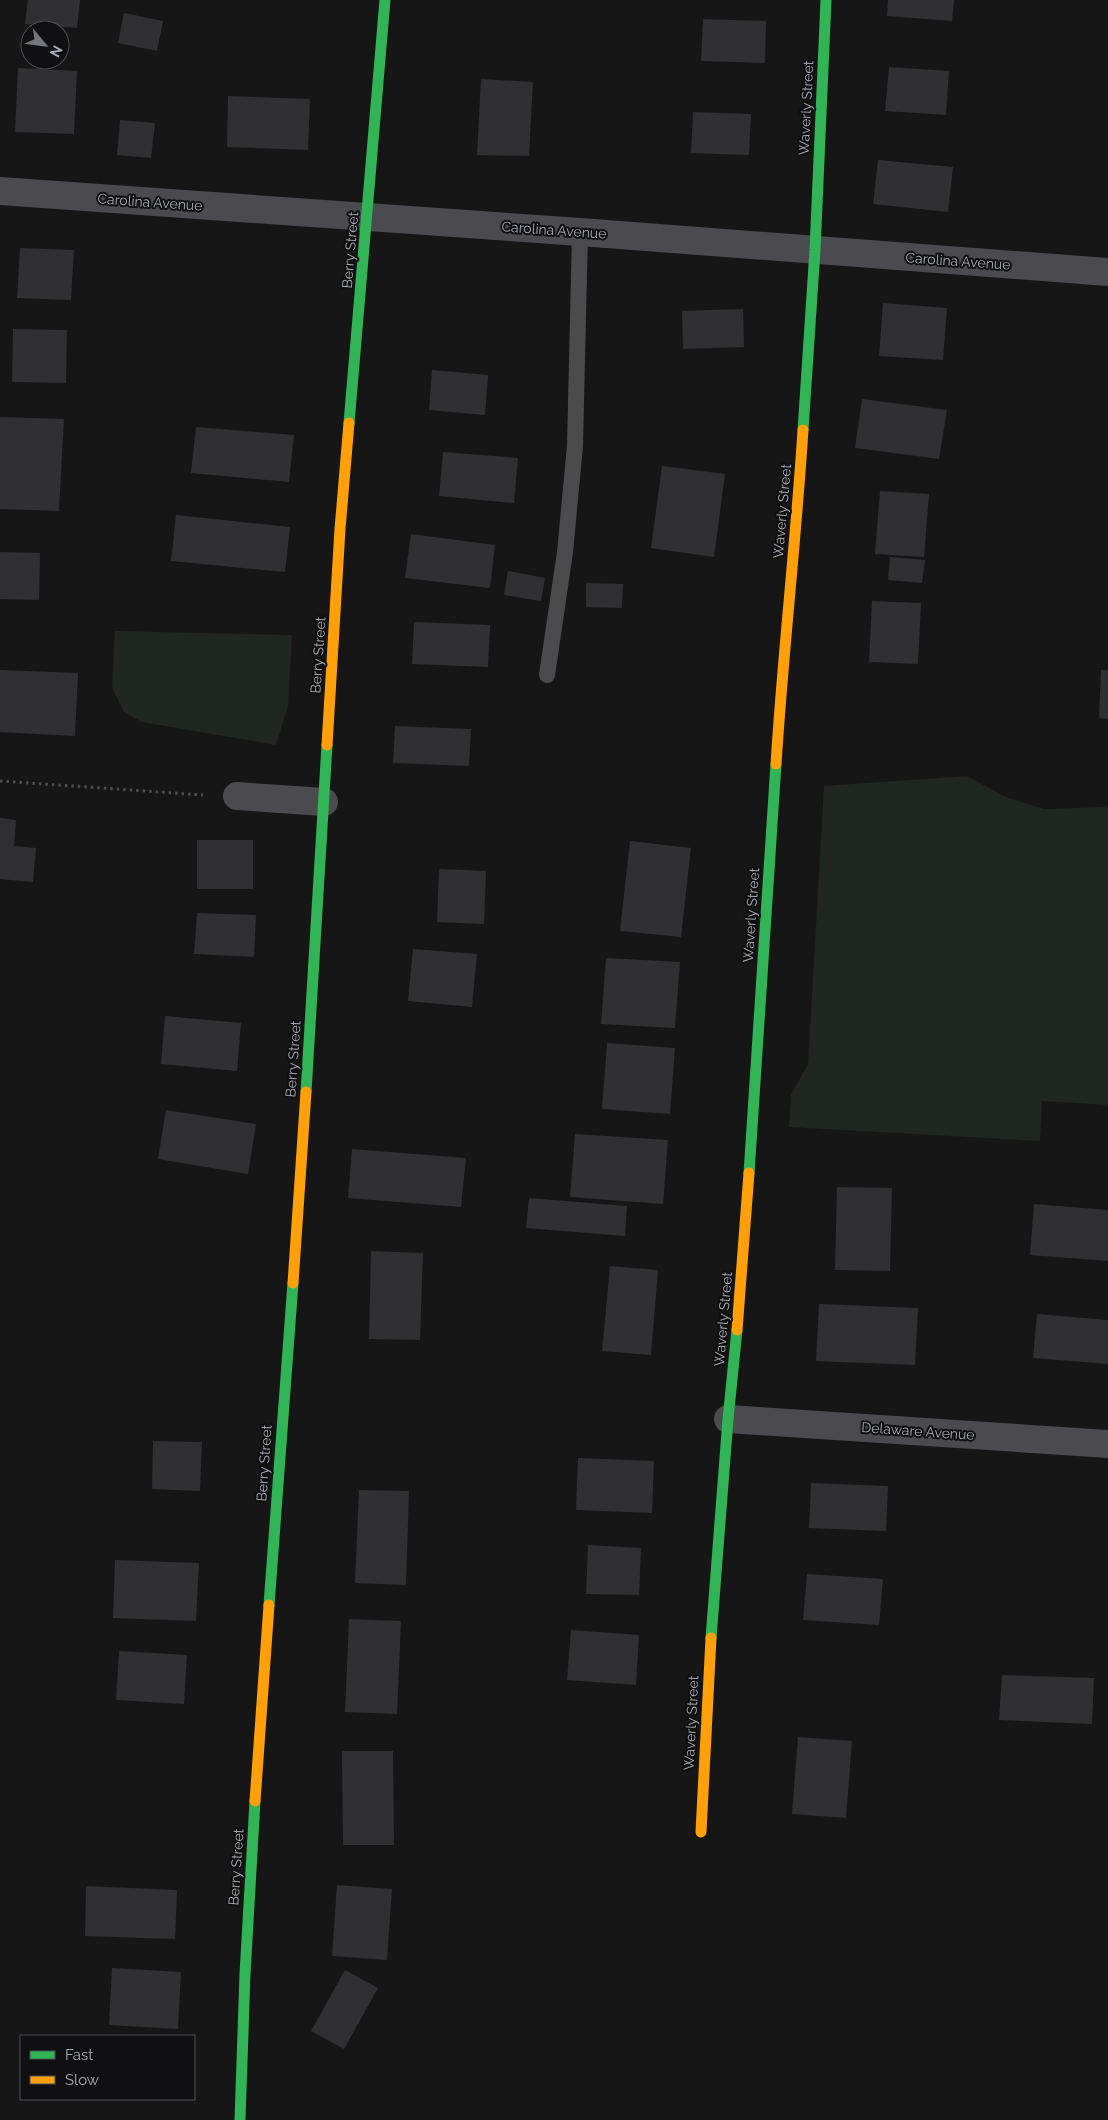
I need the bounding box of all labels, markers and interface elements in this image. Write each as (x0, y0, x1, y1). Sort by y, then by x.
north arrow (20, 20, 70, 70)
text: N (47, 43, 66, 60)
street label: Waverly Street (796, 60, 816, 156)
street label: Carolina Avenue (97, 190, 203, 214)
street label: Berry Street (339, 211, 361, 289)
street label: Carolina Avenue (501, 218, 607, 242)
street label: Carolina Avenue (905, 249, 1011, 273)
street label: Waverly Street (770, 463, 794, 559)
street label: Berry Street (307, 616, 329, 694)
street label: Waverly Street (740, 867, 762, 963)
street label: Berry Street (282, 1020, 304, 1098)
street label: Waverly Street (711, 1271, 735, 1367)
street label: Delaware Avenue (861, 1419, 975, 1443)
street label: Berry Street (253, 1424, 275, 1502)
street label: Waverly Street (681, 1675, 701, 1771)
street label: Berry Street (225, 1828, 247, 1906)
legend (20, 2035, 195, 2100)
text: Fast (65, 2046, 93, 2064)
text: Slow (65, 2071, 99, 2089)

